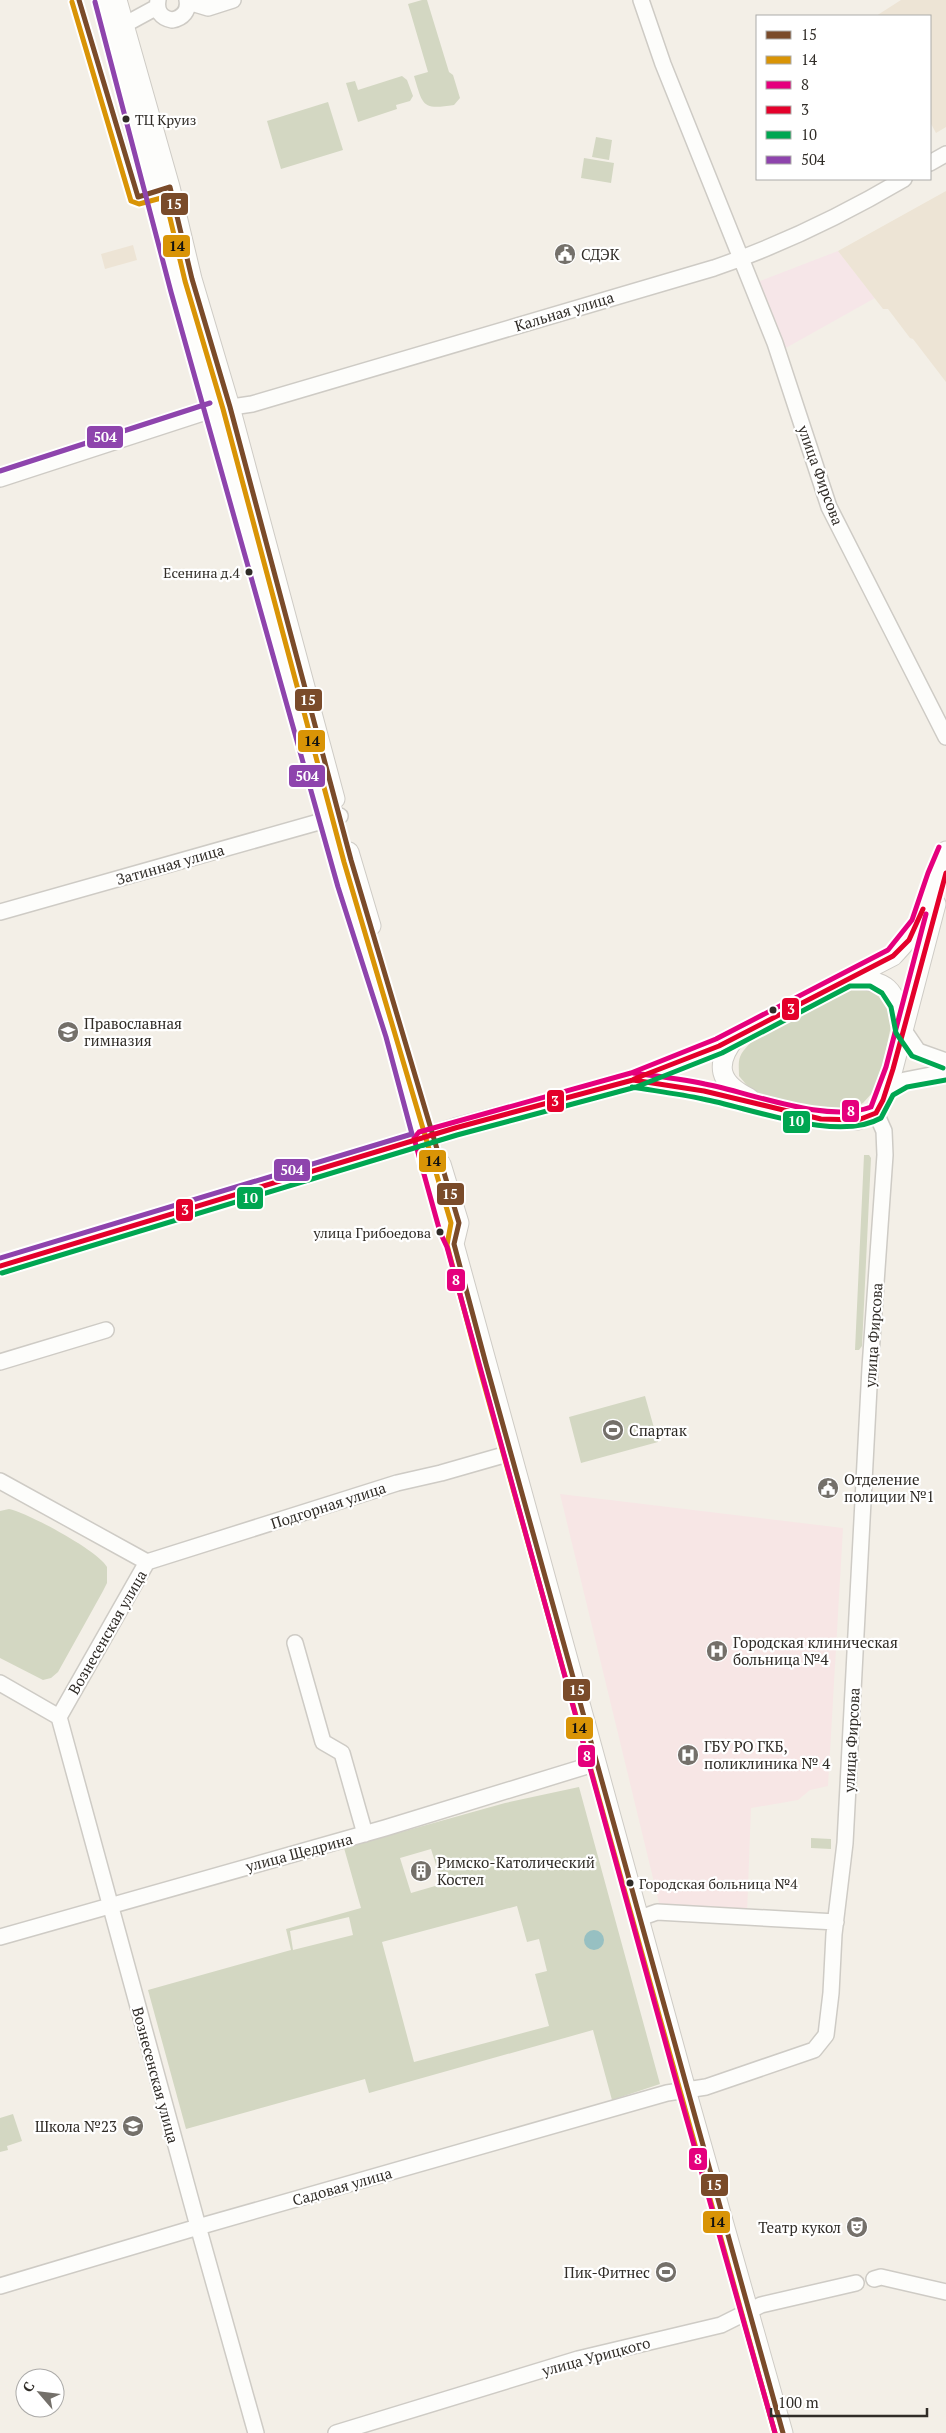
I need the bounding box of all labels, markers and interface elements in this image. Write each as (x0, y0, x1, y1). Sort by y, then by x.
legend (756, 15, 931, 180)
text: 15 (801, 24, 817, 44)
text: 14 (801, 49, 817, 69)
text: 8 (801, 74, 809, 94)
text: 3 (801, 99, 809, 119)
place label: ТЦ Круиз (135, 110, 196, 129)
marker: ТЦ Круиз (121, 114, 131, 124)
text: 10 (801, 124, 817, 144)
text: 504 (801, 149, 825, 169)
line badge: 15 (160, 192, 189, 216)
text: 15 (166, 194, 182, 213)
line badge: 14 (162, 234, 191, 258)
text: 14 (169, 236, 185, 255)
public building icon: СДЭК (553, 242, 577, 266)
place label: СДЭК (581, 244, 620, 264)
street label: Кальная улица (512, 286, 616, 336)
street label: улица Фирсова (793, 421, 848, 528)
line badge: 504 (86, 425, 124, 449)
text: 504 (93, 427, 117, 446)
place label: Есенина д.4 (163, 563, 241, 582)
marker: Есенина д.4 (244, 567, 254, 577)
line badge: 15 (294, 688, 323, 712)
text: 15 (300, 690, 316, 709)
line badge: 14 (297, 729, 326, 753)
text: 14 (304, 731, 320, 750)
line badge: 504 (288, 764, 326, 788)
text: 504 (295, 766, 319, 785)
street label: Затинная улица (114, 839, 227, 889)
line badge: 3 (781, 997, 800, 1021)
text: 3 (787, 999, 795, 1018)
unlabelled marker (768, 1005, 778, 1015)
place label: Православная гимназия (84, 1013, 182, 1050)
school or university icon: Православная гимназия (56, 1020, 80, 1044)
line badge: 3 (546, 1089, 565, 1113)
text: 3 (551, 1091, 559, 1110)
line badge: 8 (841, 1099, 860, 1123)
text: 8 (847, 1101, 855, 1120)
line badge: 10 (782, 1110, 811, 1134)
text: 10 (788, 1111, 804, 1130)
line badge: 14 (418, 1149, 447, 1173)
text: 14 (425, 1151, 441, 1170)
line badge: 504 (273, 1158, 311, 1182)
text: 504 (280, 1160, 304, 1179)
line badge: 15 (436, 1182, 465, 1206)
text: 15 (442, 1184, 458, 1203)
line badge: 10 (236, 1186, 264, 1210)
text: 10 (242, 1188, 258, 1207)
line badge: 3 (175, 1198, 194, 1222)
text: 3 (181, 1200, 189, 1219)
place label: улица Грибоедова (312, 1223, 431, 1242)
marker: улица Грибоедова (435, 1227, 445, 1237)
line badge: 8 (446, 1268, 466, 1292)
text: 8 (452, 1270, 460, 1289)
street label: улица Фирсова (859, 1282, 887, 1389)
sports icon: Спартак (601, 1418, 625, 1442)
place label: Спартак (629, 1420, 688, 1440)
place label: Отделение полиции №1 (844, 1469, 935, 1506)
public building icon: Отделение полиции №1 (816, 1476, 840, 1500)
street label: Подгорная улица (268, 1477, 389, 1533)
street label: Вознесенская улица (63, 1566, 151, 1698)
place label: Городская клиническая больница №4 (733, 1632, 898, 1669)
hospital icon: Городская клиническая больница №4 (705, 1639, 729, 1663)
line badge: 15 (562, 1678, 591, 1702)
text: 15 (569, 1680, 585, 1699)
street label: улица Фирсова (838, 1687, 864, 1794)
line badge: 14 (565, 1716, 594, 1740)
text: 14 (571, 1718, 587, 1737)
place label: ГБУ РО ГКБ, поликлиника № 4 (704, 1736, 830, 1773)
hospital icon: ГБУ РО ГКБ, поликлиника № 4 (676, 1743, 700, 1767)
line badge: 8 (577, 1744, 596, 1768)
text: 8 (583, 1746, 591, 1765)
street label: улица Щедрина (242, 1828, 355, 1876)
place label: Римско-Католический Костел (437, 1852, 595, 1889)
building icon: Римско-Католический Костел (409, 1859, 433, 1883)
place label: Городская больница №4 (639, 1874, 798, 1893)
marker: Городская больница №4 (625, 1878, 635, 1888)
street label: Вознесенская улица (128, 2005, 184, 2146)
school or university icon: Школа №23 (121, 2114, 145, 2138)
place label: Школа №23 (35, 2116, 117, 2136)
line badge: 8 (688, 2147, 708, 2171)
text: 8 (694, 2149, 702, 2168)
street label: Садовая улица (290, 2162, 394, 2210)
line badge: 15 (700, 2173, 729, 2197)
text: 15 (706, 2175, 722, 2194)
line badge: 14 (702, 2210, 731, 2234)
text: 14 (709, 2212, 725, 2231)
theatre icon: Театр кукол (845, 2215, 869, 2239)
place label: Театр кукол (758, 2217, 841, 2237)
sports icon: Пик-Фитнес (654, 2260, 678, 2284)
place label: Пик-Фитнес (564, 2262, 650, 2282)
street label: улица Урицкого (539, 2332, 652, 2380)
north arrow (15, 2368, 65, 2418)
text: С (18, 2378, 39, 2395)
scale bar (771, 2386, 927, 2418)
text: 100 m (778, 2392, 819, 2412)

